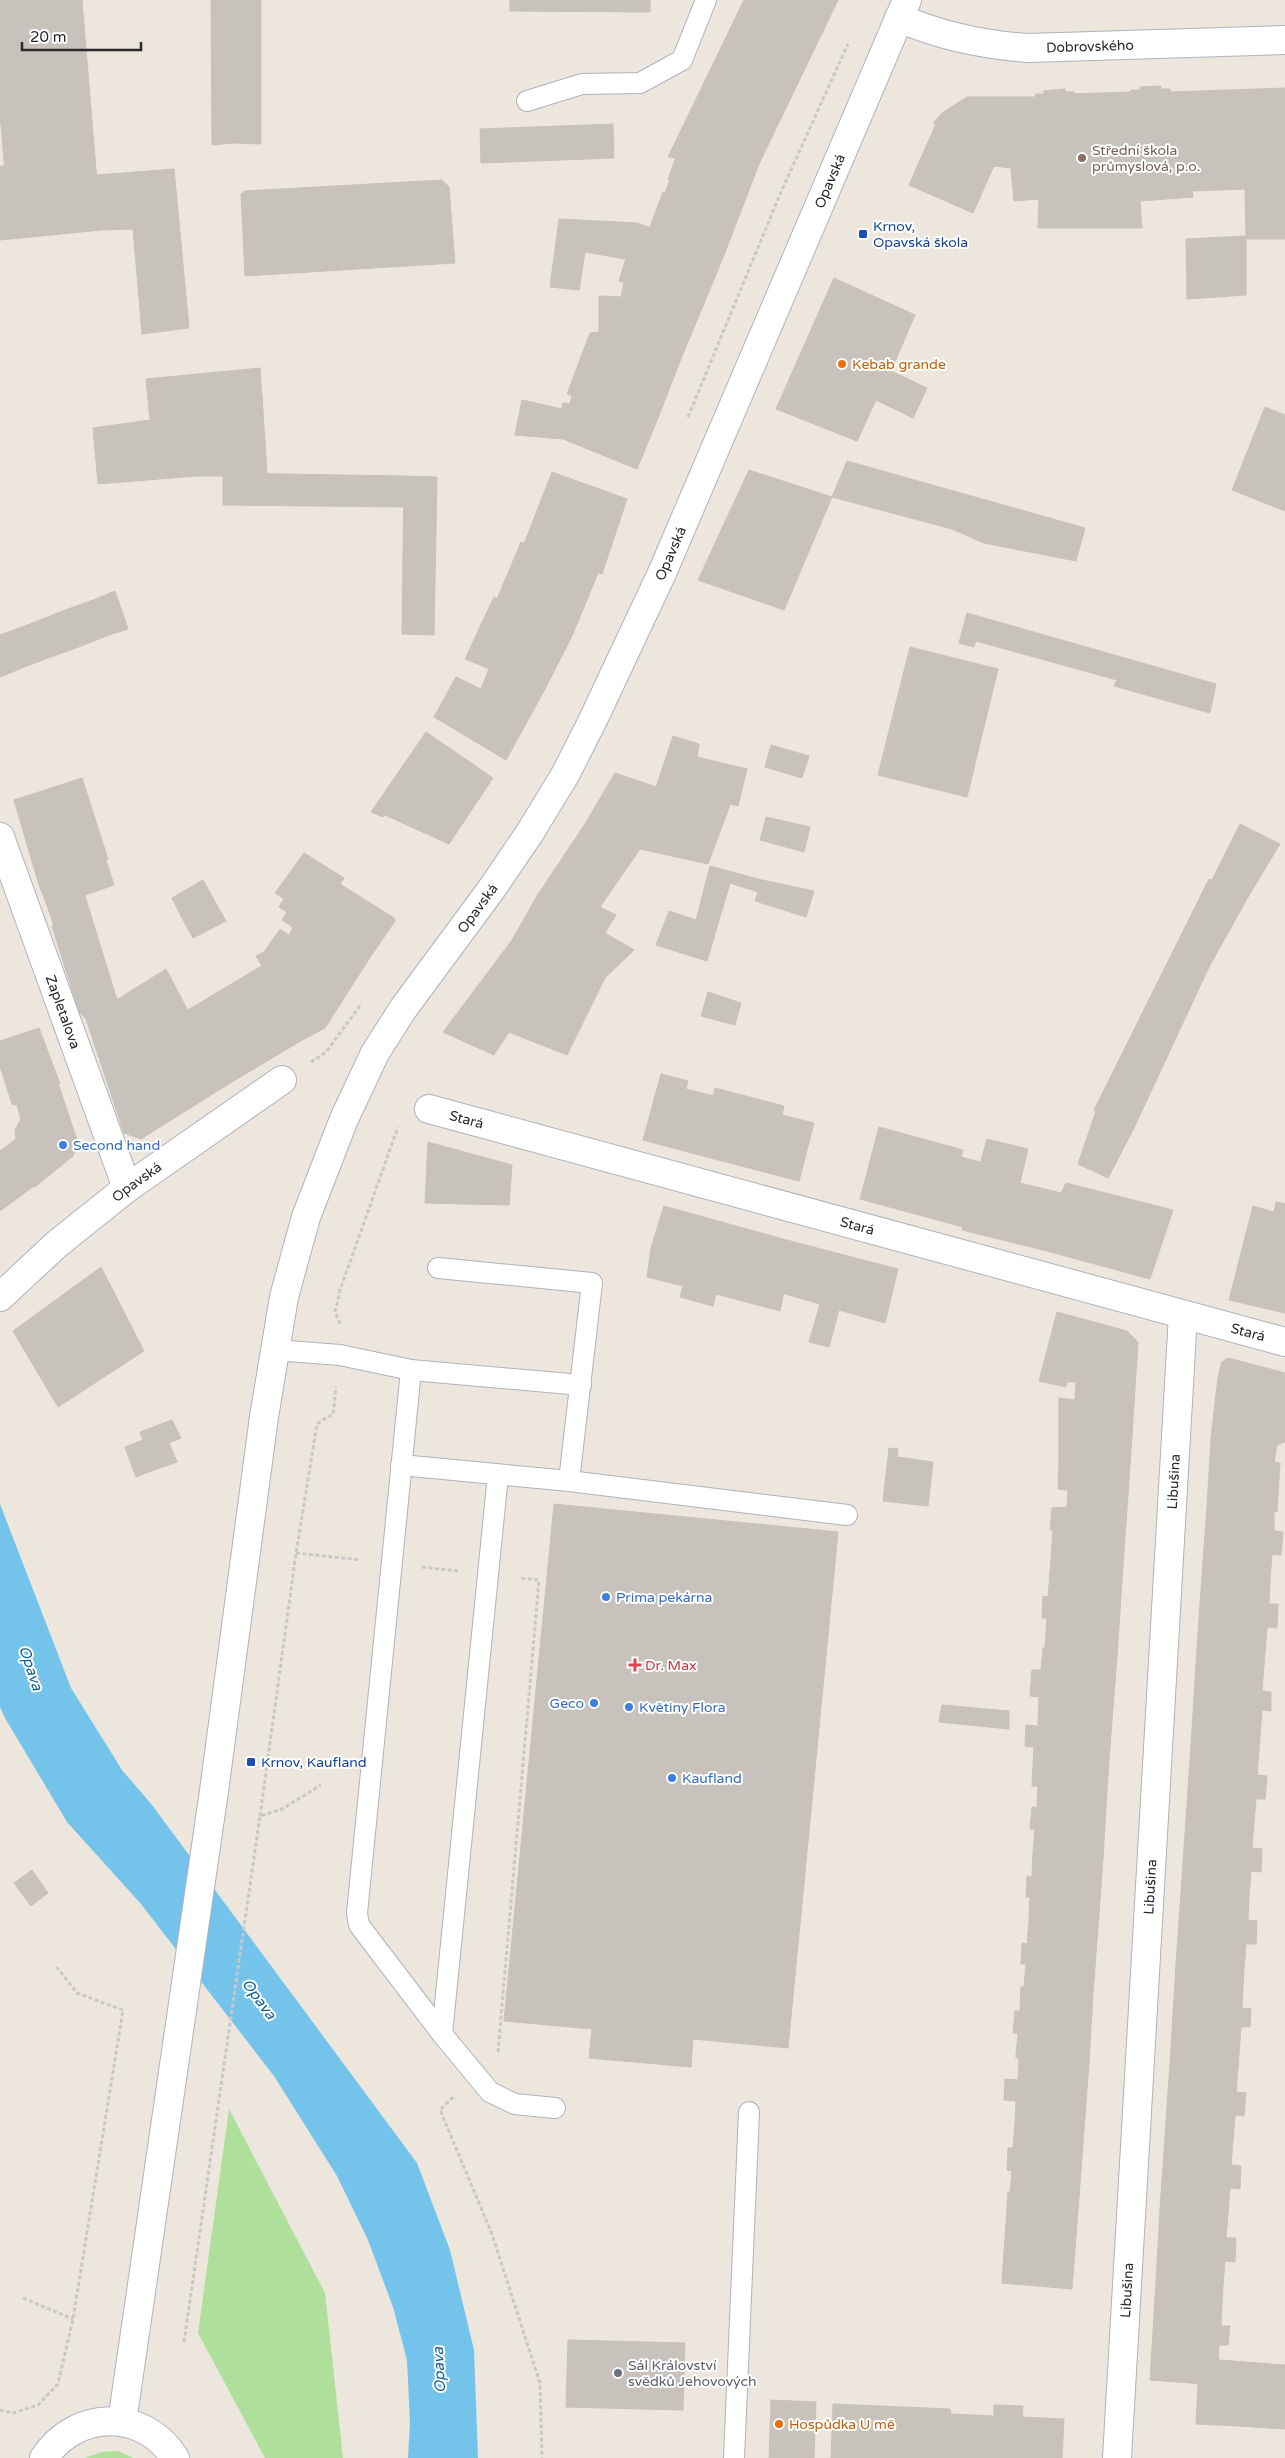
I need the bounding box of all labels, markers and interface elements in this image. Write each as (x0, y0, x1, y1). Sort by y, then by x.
scale bar (22, 20, 141, 52)
text: 20 m (30, 28, 67, 46)
street label: Dobrovského (1046, 37, 1134, 56)
place label: Střední škola průmyslová, p.o. (1092, 142, 1200, 175)
street label: Opavská (811, 152, 849, 211)
marker: Střední škola průmyslová, p.o. (1076, 152, 1088, 164)
place label: Krnov, Opavská škola (873, 218, 968, 251)
marker: Krnov, Opavská škola (857, 228, 869, 240)
place label: Kebab grande (852, 356, 946, 373)
marker: Kebab grande (836, 358, 848, 370)
street label: Opavská (652, 524, 690, 584)
street label: Opavská (454, 880, 502, 937)
street label: Zapletalova (42, 973, 84, 1051)
street label: Stará (447, 1107, 486, 1132)
place label: Second hand (73, 1137, 160, 1154)
marker: Second hand (57, 1139, 69, 1151)
street label: Opavská (109, 1158, 165, 1206)
street label: Stará (838, 1213, 876, 1239)
street label: Stará (1229, 1320, 1267, 1345)
street label: Libušina (1164, 1453, 1184, 1510)
place label: Prima pekárna (616, 1589, 712, 1606)
marker: Prima pekárna (600, 1591, 612, 1603)
water label: Opava (15, 1643, 47, 1693)
place label: Dr. Max (645, 1657, 697, 1674)
marker: Dr. Max (629, 1659, 641, 1671)
place label: Geco (550, 1695, 584, 1712)
marker: Geco (588, 1697, 600, 1709)
place label: Květiny Flora (639, 1699, 726, 1716)
marker: Květiny Flora (623, 1701, 635, 1713)
place label: Krnov, Kaufland (261, 1754, 367, 1771)
marker: Krnov, Kaufland (245, 1756, 257, 1768)
place label: Kaufland (682, 1770, 742, 1787)
marker: Kaufland (666, 1772, 678, 1784)
street label: Libušina (1140, 1859, 1161, 1915)
water label: Opava (238, 1975, 280, 2023)
street label: Libušina (1117, 2262, 1137, 2319)
water label: Opava (429, 2346, 449, 2393)
place label: Sál Království svědků Jehovových (628, 2357, 757, 2390)
marker: Sál Království svědků Jehovových (612, 2367, 624, 2379)
place label: Hospůdka U mě (789, 2416, 895, 2433)
marker: Hospůdka U mě (773, 2418, 785, 2430)

